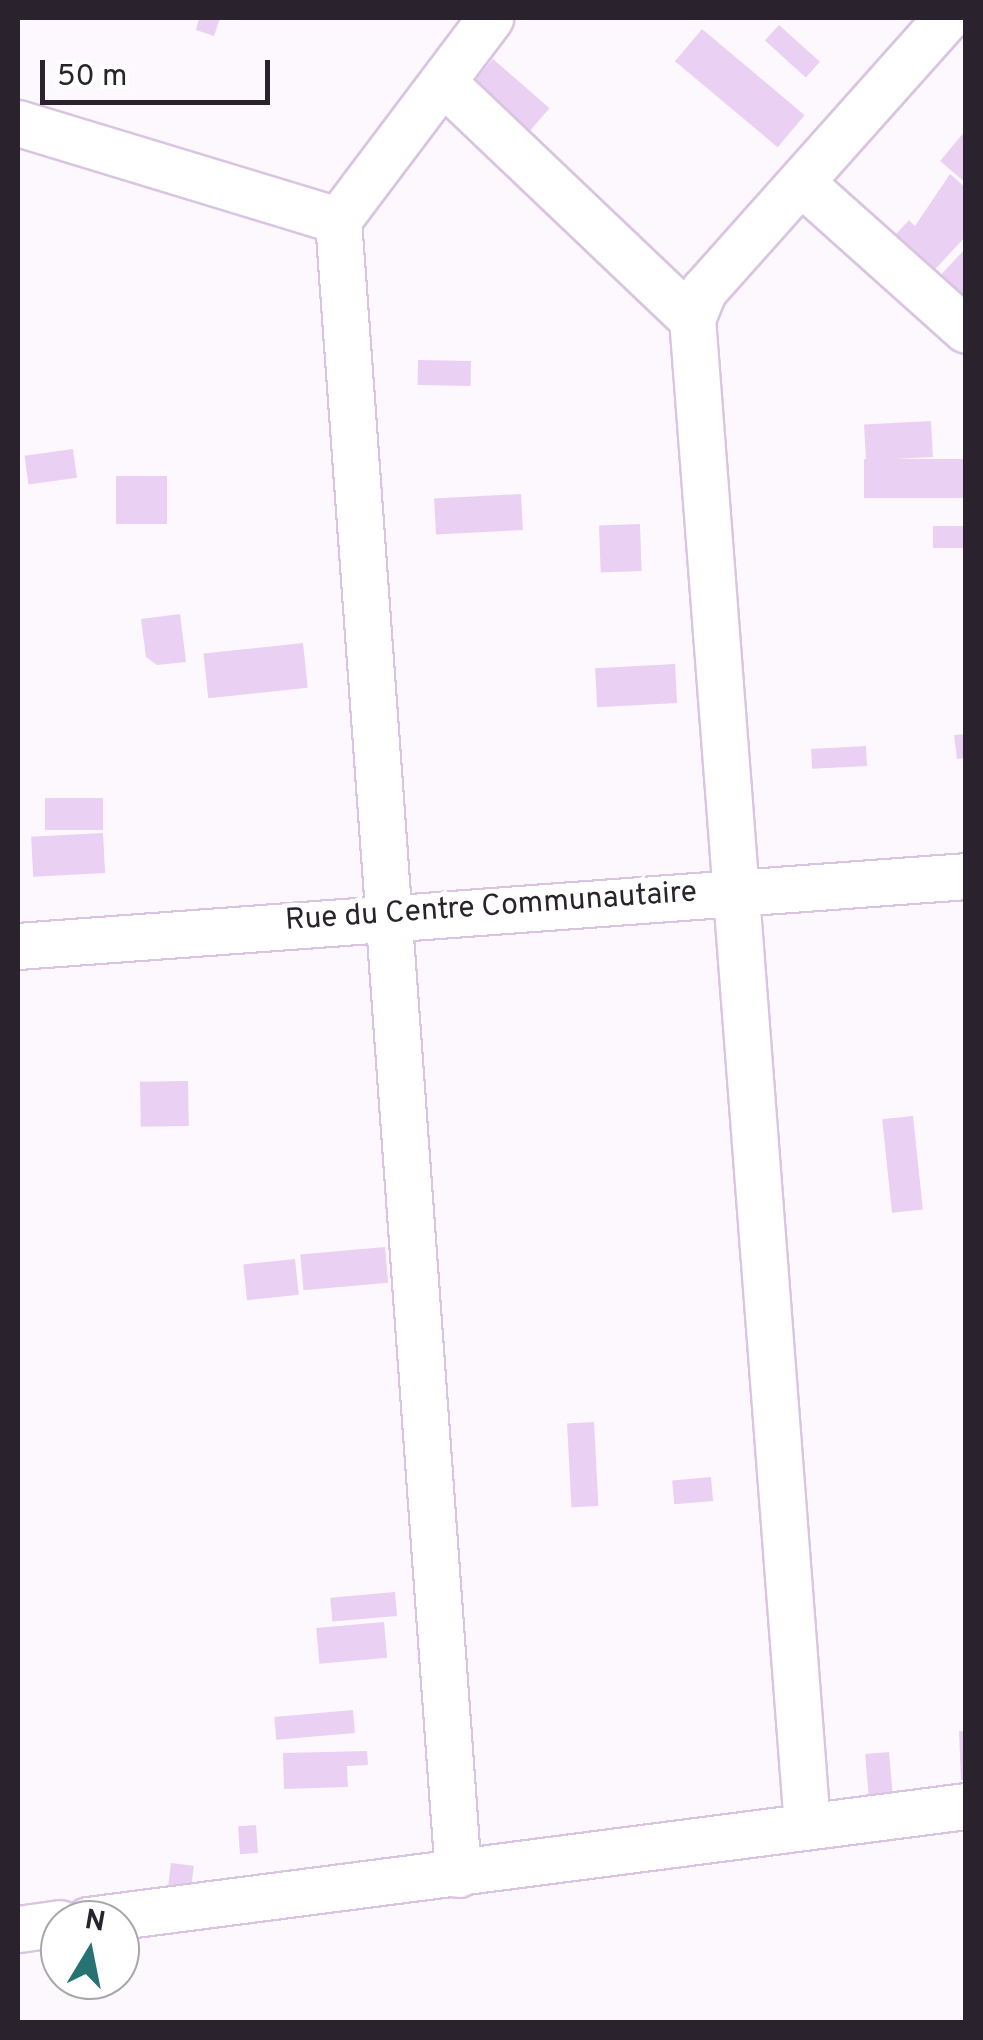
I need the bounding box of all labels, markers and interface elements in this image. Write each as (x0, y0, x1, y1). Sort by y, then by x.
scale bar (45, 40, 275, 102)
text: 50 m (57, 59, 127, 96)
street label: Rue du Centre Communautaire (284, 876, 698, 940)
north arrow (40, 1900, 140, 2000)
text: N (82, 1903, 108, 1942)

